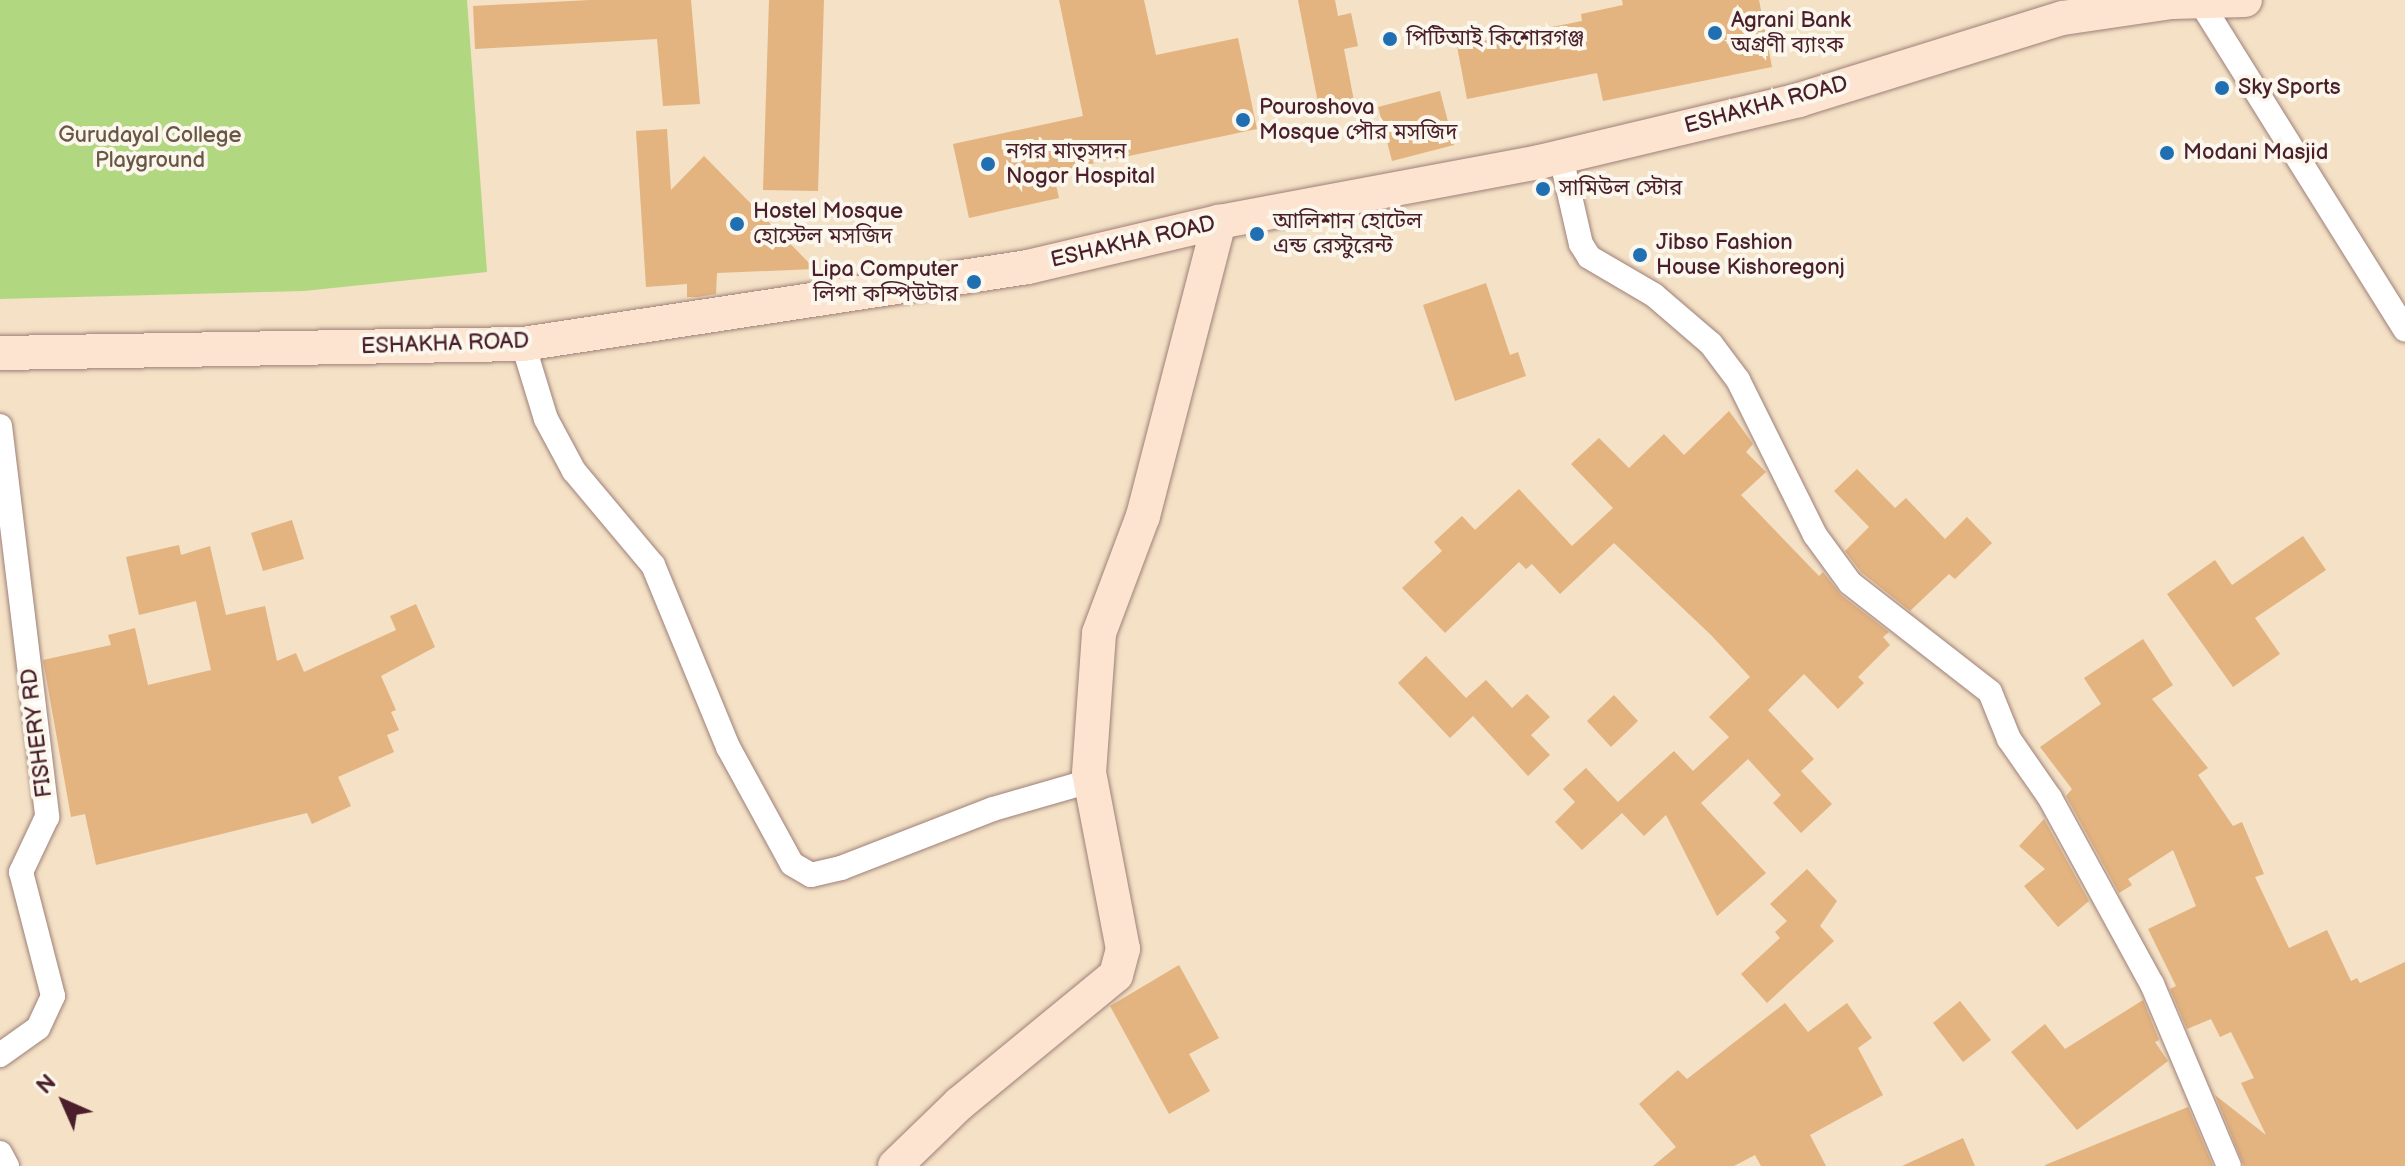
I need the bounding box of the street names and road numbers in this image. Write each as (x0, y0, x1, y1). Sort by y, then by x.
street label: ESHAKHA ROAD (1681, 70, 1851, 140)
street label: ESHAKHA ROAD (1048, 210, 1218, 274)
street label: ESHAKHA ROAD (360, 328, 530, 360)
street label: FISHERY RD (16, 667, 58, 799)

